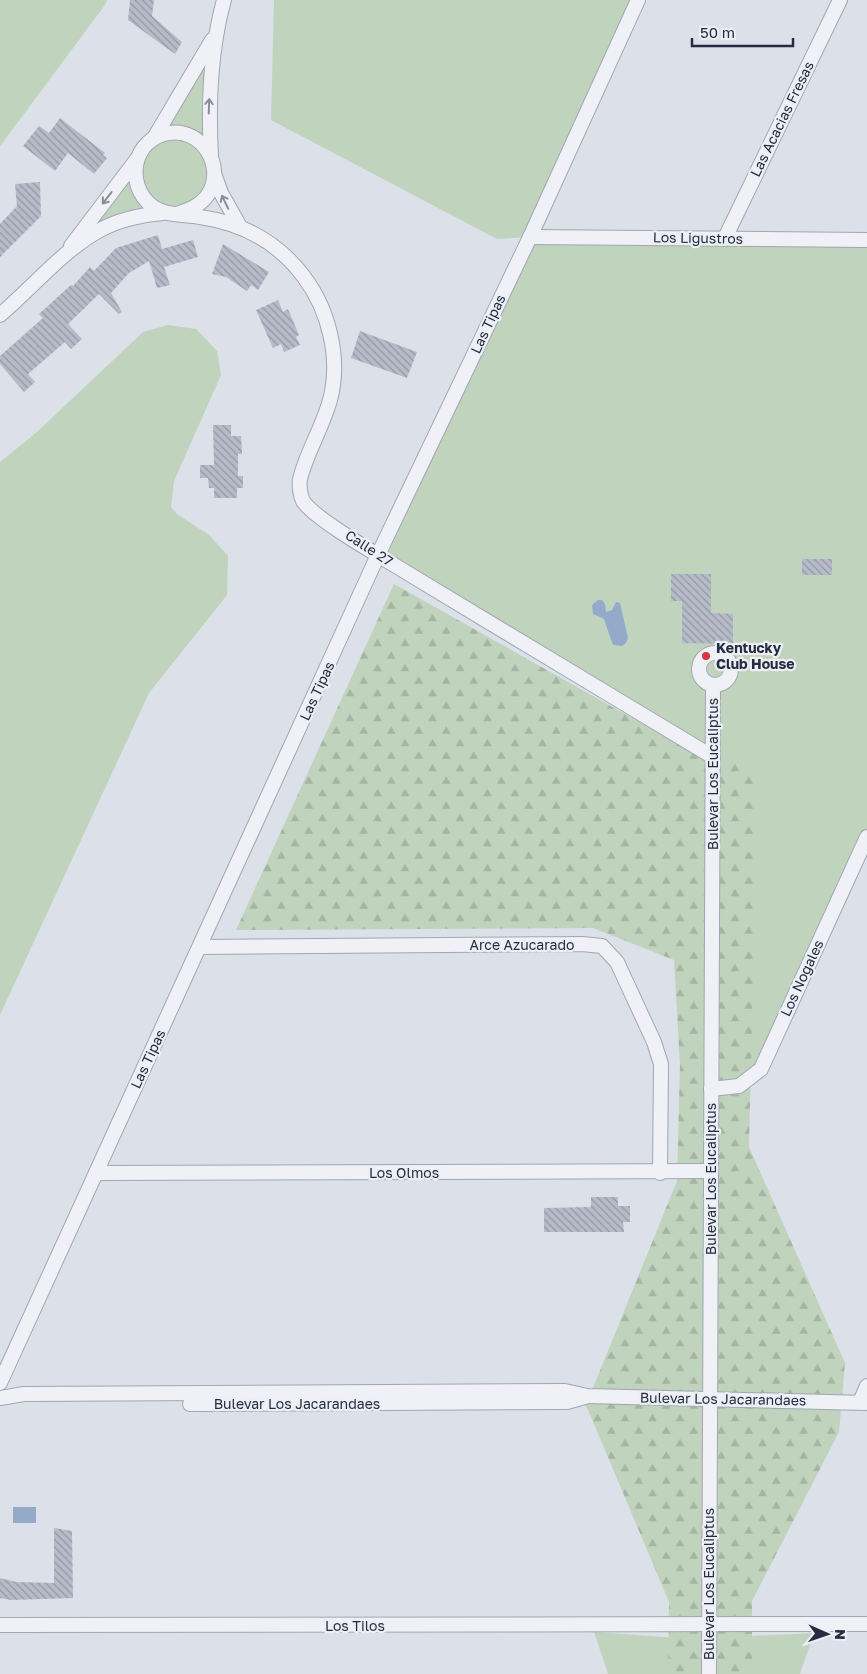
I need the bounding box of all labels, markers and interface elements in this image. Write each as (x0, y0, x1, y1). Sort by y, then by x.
scale bar (692, 15, 793, 47)
text: 50 m (700, 23, 735, 41)
street label: Las Acacias Fresas (746, 58, 817, 179)
one-way arrow (205, 98, 214, 114)
one-way arrow (101, 191, 112, 204)
one-way arrow (220, 195, 229, 210)
street label: Los Ligustros (653, 228, 743, 247)
street label: Las Tipas (466, 291, 509, 356)
street label: Calle 27 (342, 526, 396, 569)
place label: Kentucky Club House (716, 639, 795, 672)
marker: Kentucky Club House (700, 650, 712, 662)
street label: Las Tipas (295, 658, 338, 723)
street label: Bulevar Los Eucaliptus (704, 698, 721, 850)
street label: Arce Azucarado (470, 936, 574, 953)
street label: Los Nogales (776, 937, 827, 1019)
street label: Las Tipas (126, 1026, 169, 1091)
street label: Bulevar Los Eucaliptus (702, 1103, 719, 1255)
street label: Los Olmos (369, 1164, 439, 1181)
street label: Bulevar Los Jacarandaes (640, 1389, 806, 1408)
street label: Bulevar Los Jacarandaes (214, 1395, 380, 1412)
street label: Bulevar Los Eucaliptus (700, 1508, 717, 1660)
north arrow (802, 1609, 852, 1659)
street label: Los Tilos (325, 1617, 385, 1634)
text: N (832, 1629, 849, 1640)

